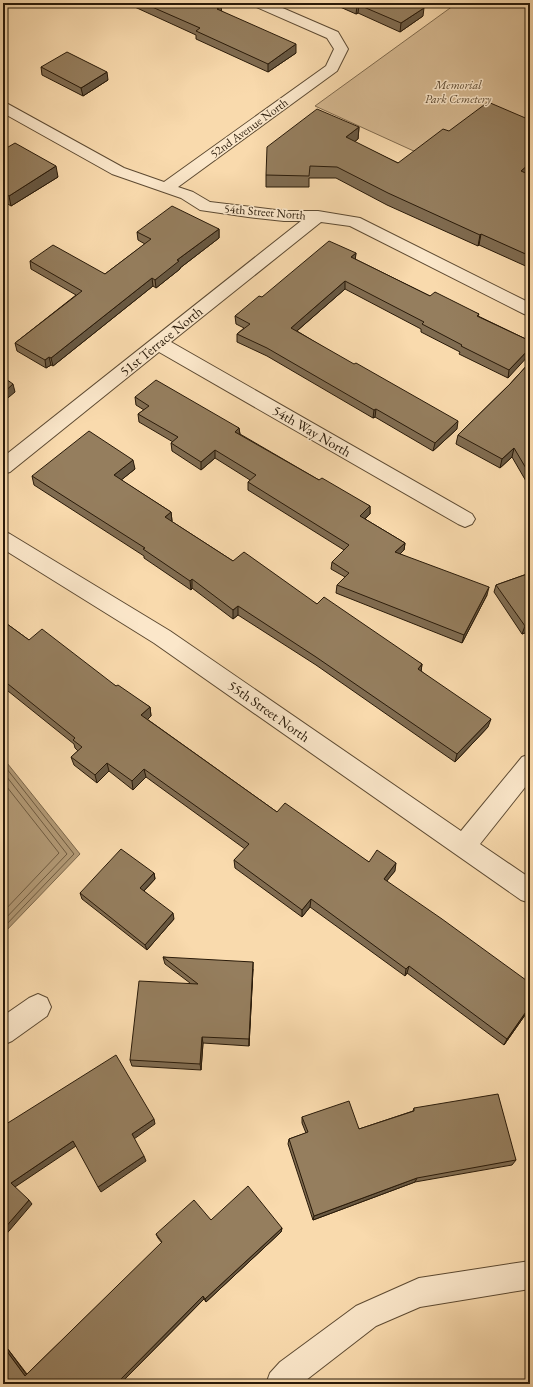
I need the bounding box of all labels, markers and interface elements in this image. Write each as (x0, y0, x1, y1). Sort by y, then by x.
park label: Memorial Park Cemetery (425, 77, 491, 107)
street label: 52nd Avenue North (207, 94, 291, 162)
street label: 54th Street North (223, 200, 307, 224)
street label: 51st Terrace North (116, 302, 206, 380)
street label: 54th Way North (269, 401, 355, 461)
street label: 55th Street North (225, 676, 313, 746)

